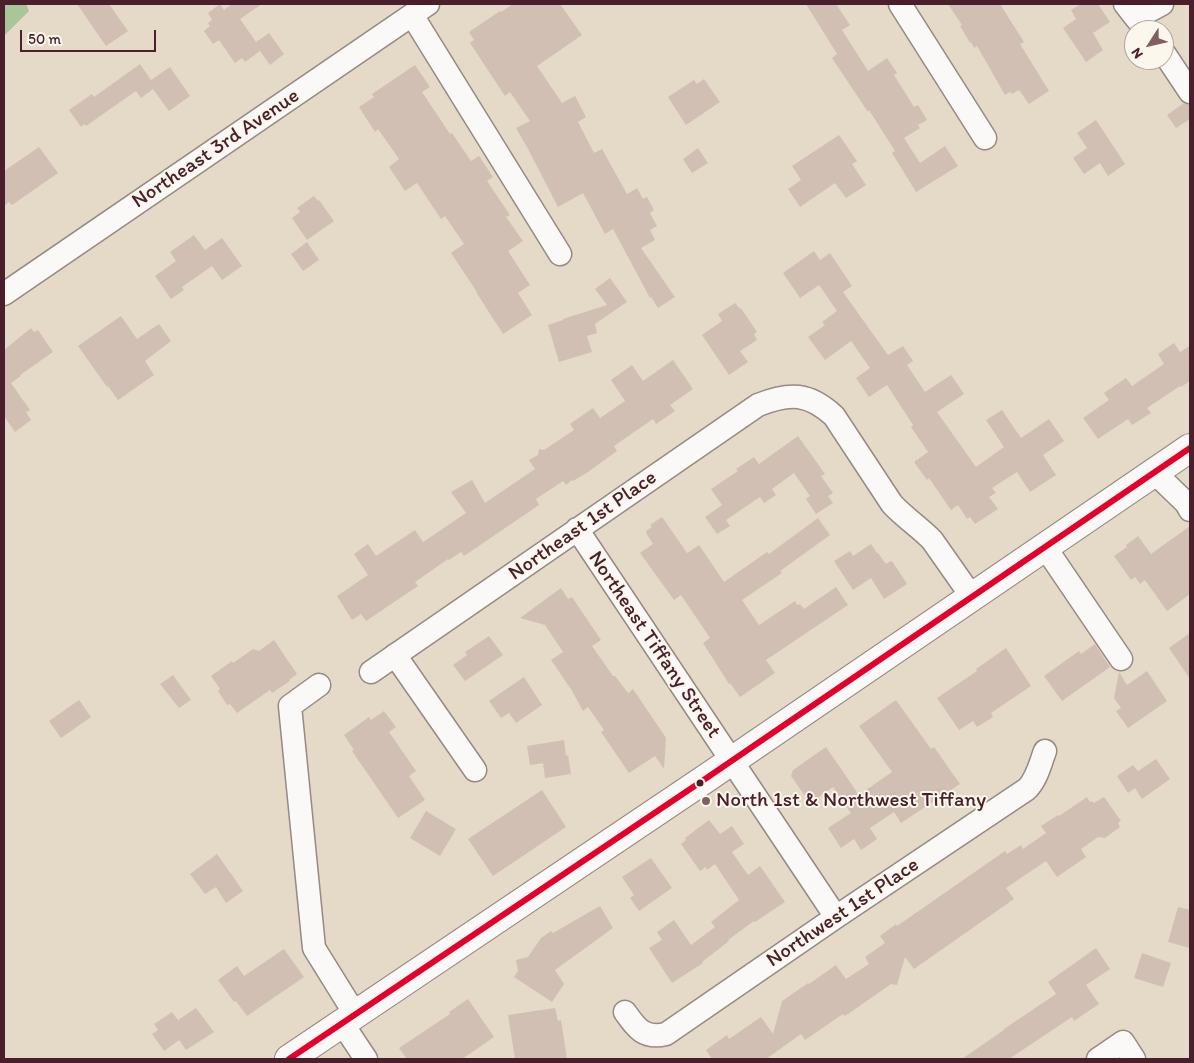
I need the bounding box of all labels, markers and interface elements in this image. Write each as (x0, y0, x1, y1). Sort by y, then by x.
scale bar (22, 20, 159, 52)
north arrow (1124, 20, 1174, 70)
text: 50 m (28, 30, 61, 48)
text: N (1127, 45, 1147, 62)
street label: Northeast 3rd Avenue (128, 84, 304, 214)
street label: Northeast 1st Place (504, 465, 662, 587)
street label: Northeast Tiffany Street (582, 547, 726, 743)
unlabelled marker (695, 778, 705, 788)
place label: North 1st & Northwest Tiffany (716, 788, 986, 814)
marker: North 1st & Northwest Tiffany (700, 795, 712, 807)
street label: Northwest 1st Place (762, 853, 924, 973)

